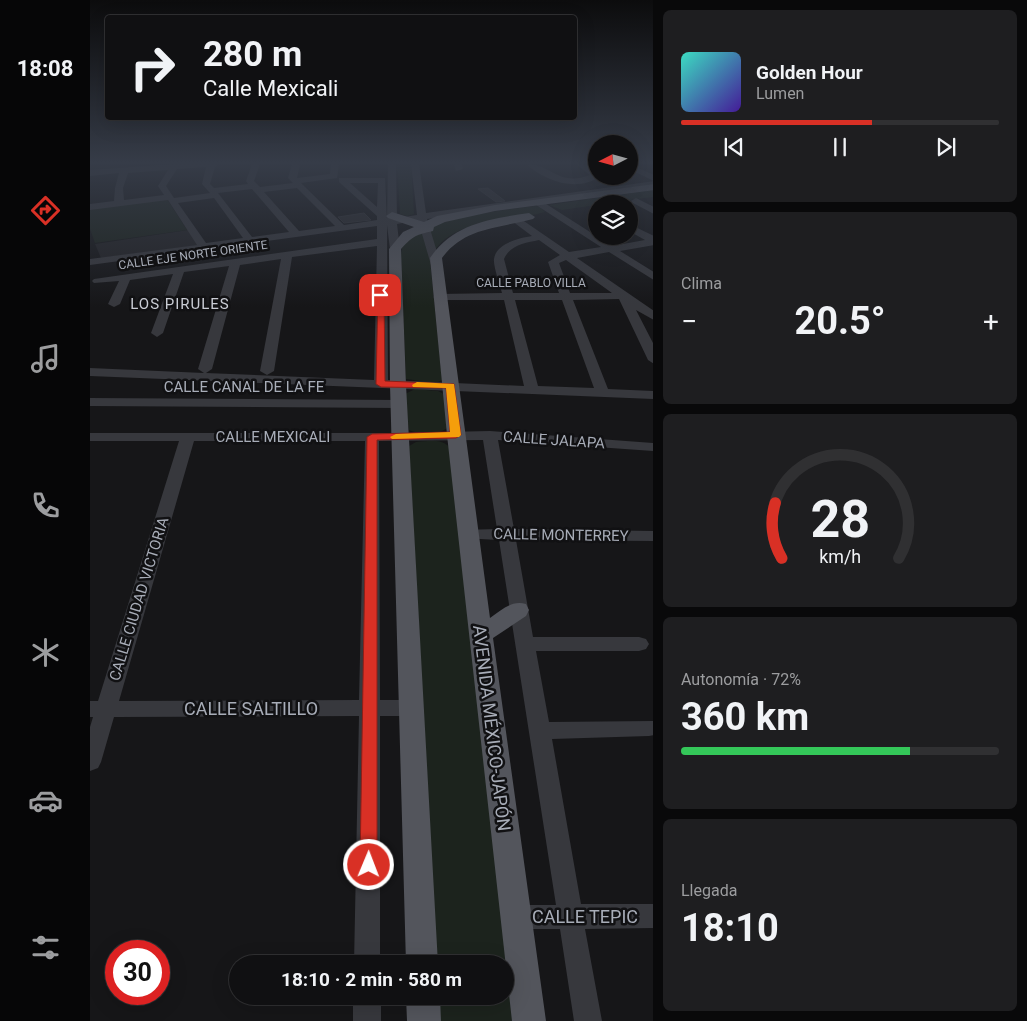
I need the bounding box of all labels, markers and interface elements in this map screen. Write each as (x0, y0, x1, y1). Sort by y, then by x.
text: 280 m (203, 34, 302, 75)
icon: right (120, 35, 185, 100)
text: 18:08 (17, 56, 73, 81)
text: Golden Hour (756, 61, 863, 84)
text: Calle Mexicali (203, 76, 338, 101)
text: Lumen (756, 84, 804, 103)
icon: previous (720, 133, 748, 161)
icon: pause (826, 133, 854, 161)
icon: next (932, 133, 960, 161)
north arrow (588, 135, 638, 185)
map controls (588, 135, 638, 245)
icon: directions (28, 193, 63, 228)
button: layers (588, 195, 638, 245)
street label: CALLE EJE NORTE ORIENTE (118, 238, 269, 272)
pin (359, 274, 401, 316)
text: Clima (681, 274, 722, 293)
street label: CALLE PABLO VILLA (476, 276, 586, 290)
icon: arrive (366, 281, 394, 309)
district label: LOS PIRULES (130, 295, 230, 313)
text: 20.5° (794, 299, 886, 343)
text: − (681, 305, 697, 338)
text: + (983, 305, 999, 338)
icon: music (28, 341, 63, 376)
street label: CALLE CANAL DE LA FE (164, 378, 325, 396)
street label: CALLE JALAPA (502, 427, 606, 453)
street label: CALLE MEXICALI (216, 428, 330, 446)
icon: phone (28, 488, 63, 523)
text: 28 (810, 489, 870, 550)
street label: CALLE CIUDAD VICTORIA (106, 515, 173, 683)
street label: CALLE MONTERREY (493, 525, 629, 545)
text: km/h (819, 546, 861, 567)
street label: AVENIDA MÉXICO-JAPÓN (469, 624, 515, 832)
icon: climate (28, 635, 63, 670)
text: Autonomía · 72% (681, 670, 801, 689)
text: 360 km (681, 695, 809, 739)
street label: CALLE SALTILLO (184, 698, 318, 719)
icon: car (28, 783, 63, 818)
position arrow (342, 838, 394, 890)
text: Llegada (681, 881, 737, 900)
street label: CALLE TEPIC (532, 906, 638, 927)
text: 18:10 (681, 906, 779, 950)
icon: filters (28, 930, 63, 965)
speed limit sign: 30 (105, 940, 170, 1005)
text: 18:10 · 2 min · 580 m (281, 968, 462, 991)

